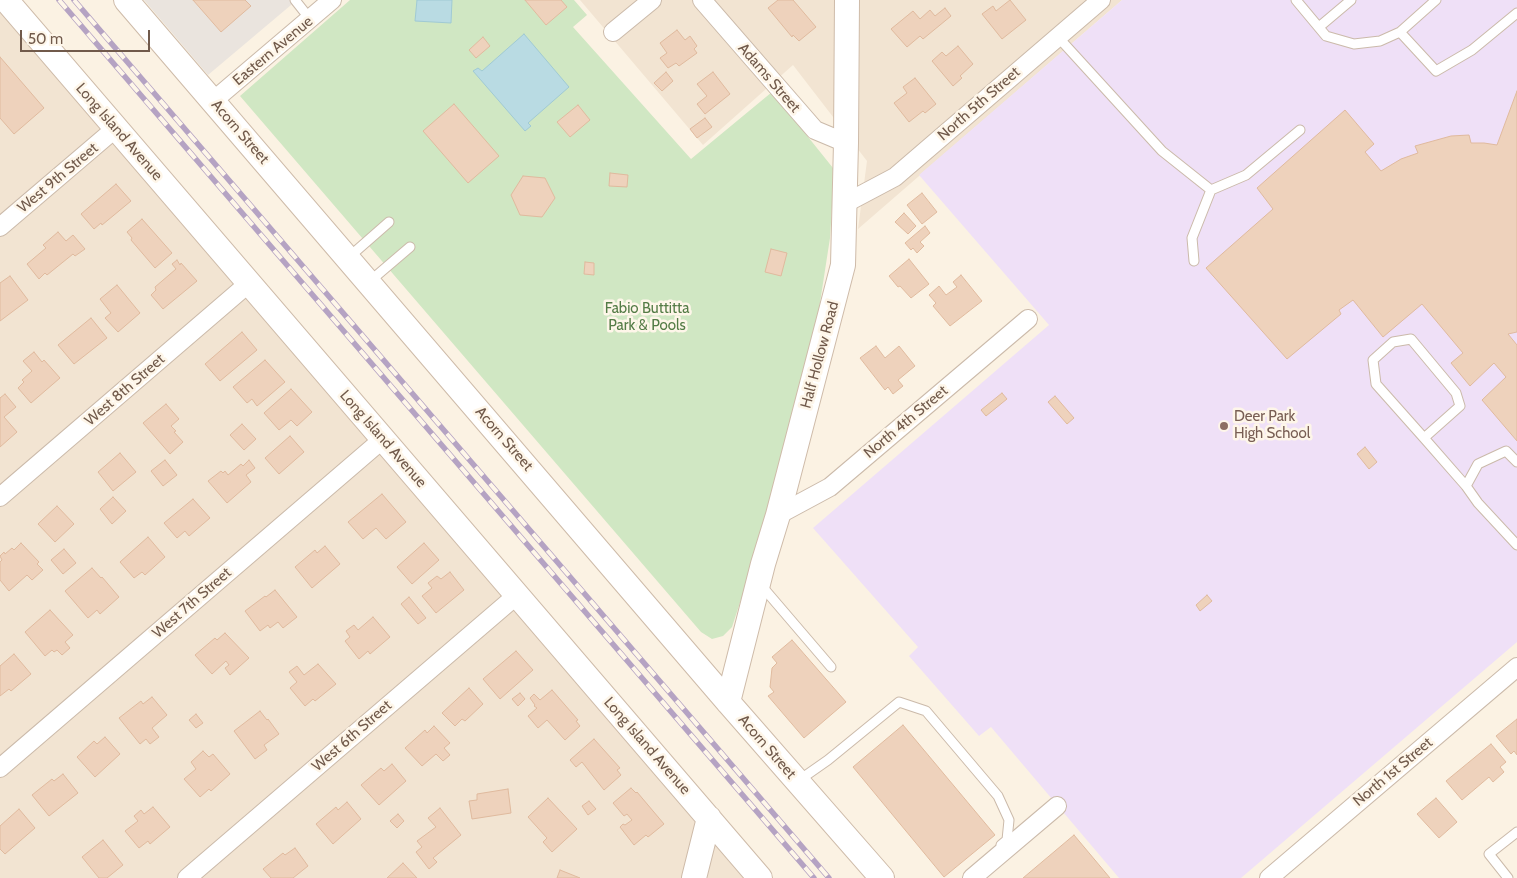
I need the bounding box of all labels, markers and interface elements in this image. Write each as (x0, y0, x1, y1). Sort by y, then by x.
street label: Eastern Avenue (230, 12, 316, 90)
scale bar (22, 20, 152, 52)
text: 50 m (28, 30, 63, 48)
street label: Adams Street (734, 40, 804, 116)
street label: North 5th Street (934, 63, 1024, 145)
street label: Long Island Avenue (72, 80, 166, 184)
street label: Acorn Street (207, 96, 273, 168)
street label: West 9th Street (14, 139, 102, 217)
street label: Half Hollow Road (797, 299, 843, 411)
park label: Fabio Buttitta Park & Pools (605, 300, 689, 335)
street label: West 8th Street (81, 350, 169, 430)
street label: North 4th Street (861, 382, 951, 462)
street label: Long Island Avenue (336, 387, 430, 491)
street label: Acorn Street (471, 403, 537, 475)
place label: Deer Park High School (1234, 408, 1310, 443)
marker: Deer Park High School (1218, 420, 1230, 432)
street label: West 7th Street (149, 564, 235, 642)
street label: Long Island Avenue (600, 694, 694, 798)
street label: West 6th Street (309, 697, 395, 775)
street label: Acorn Street (734, 711, 800, 783)
street label: North 1st Street (1350, 734, 1436, 810)

